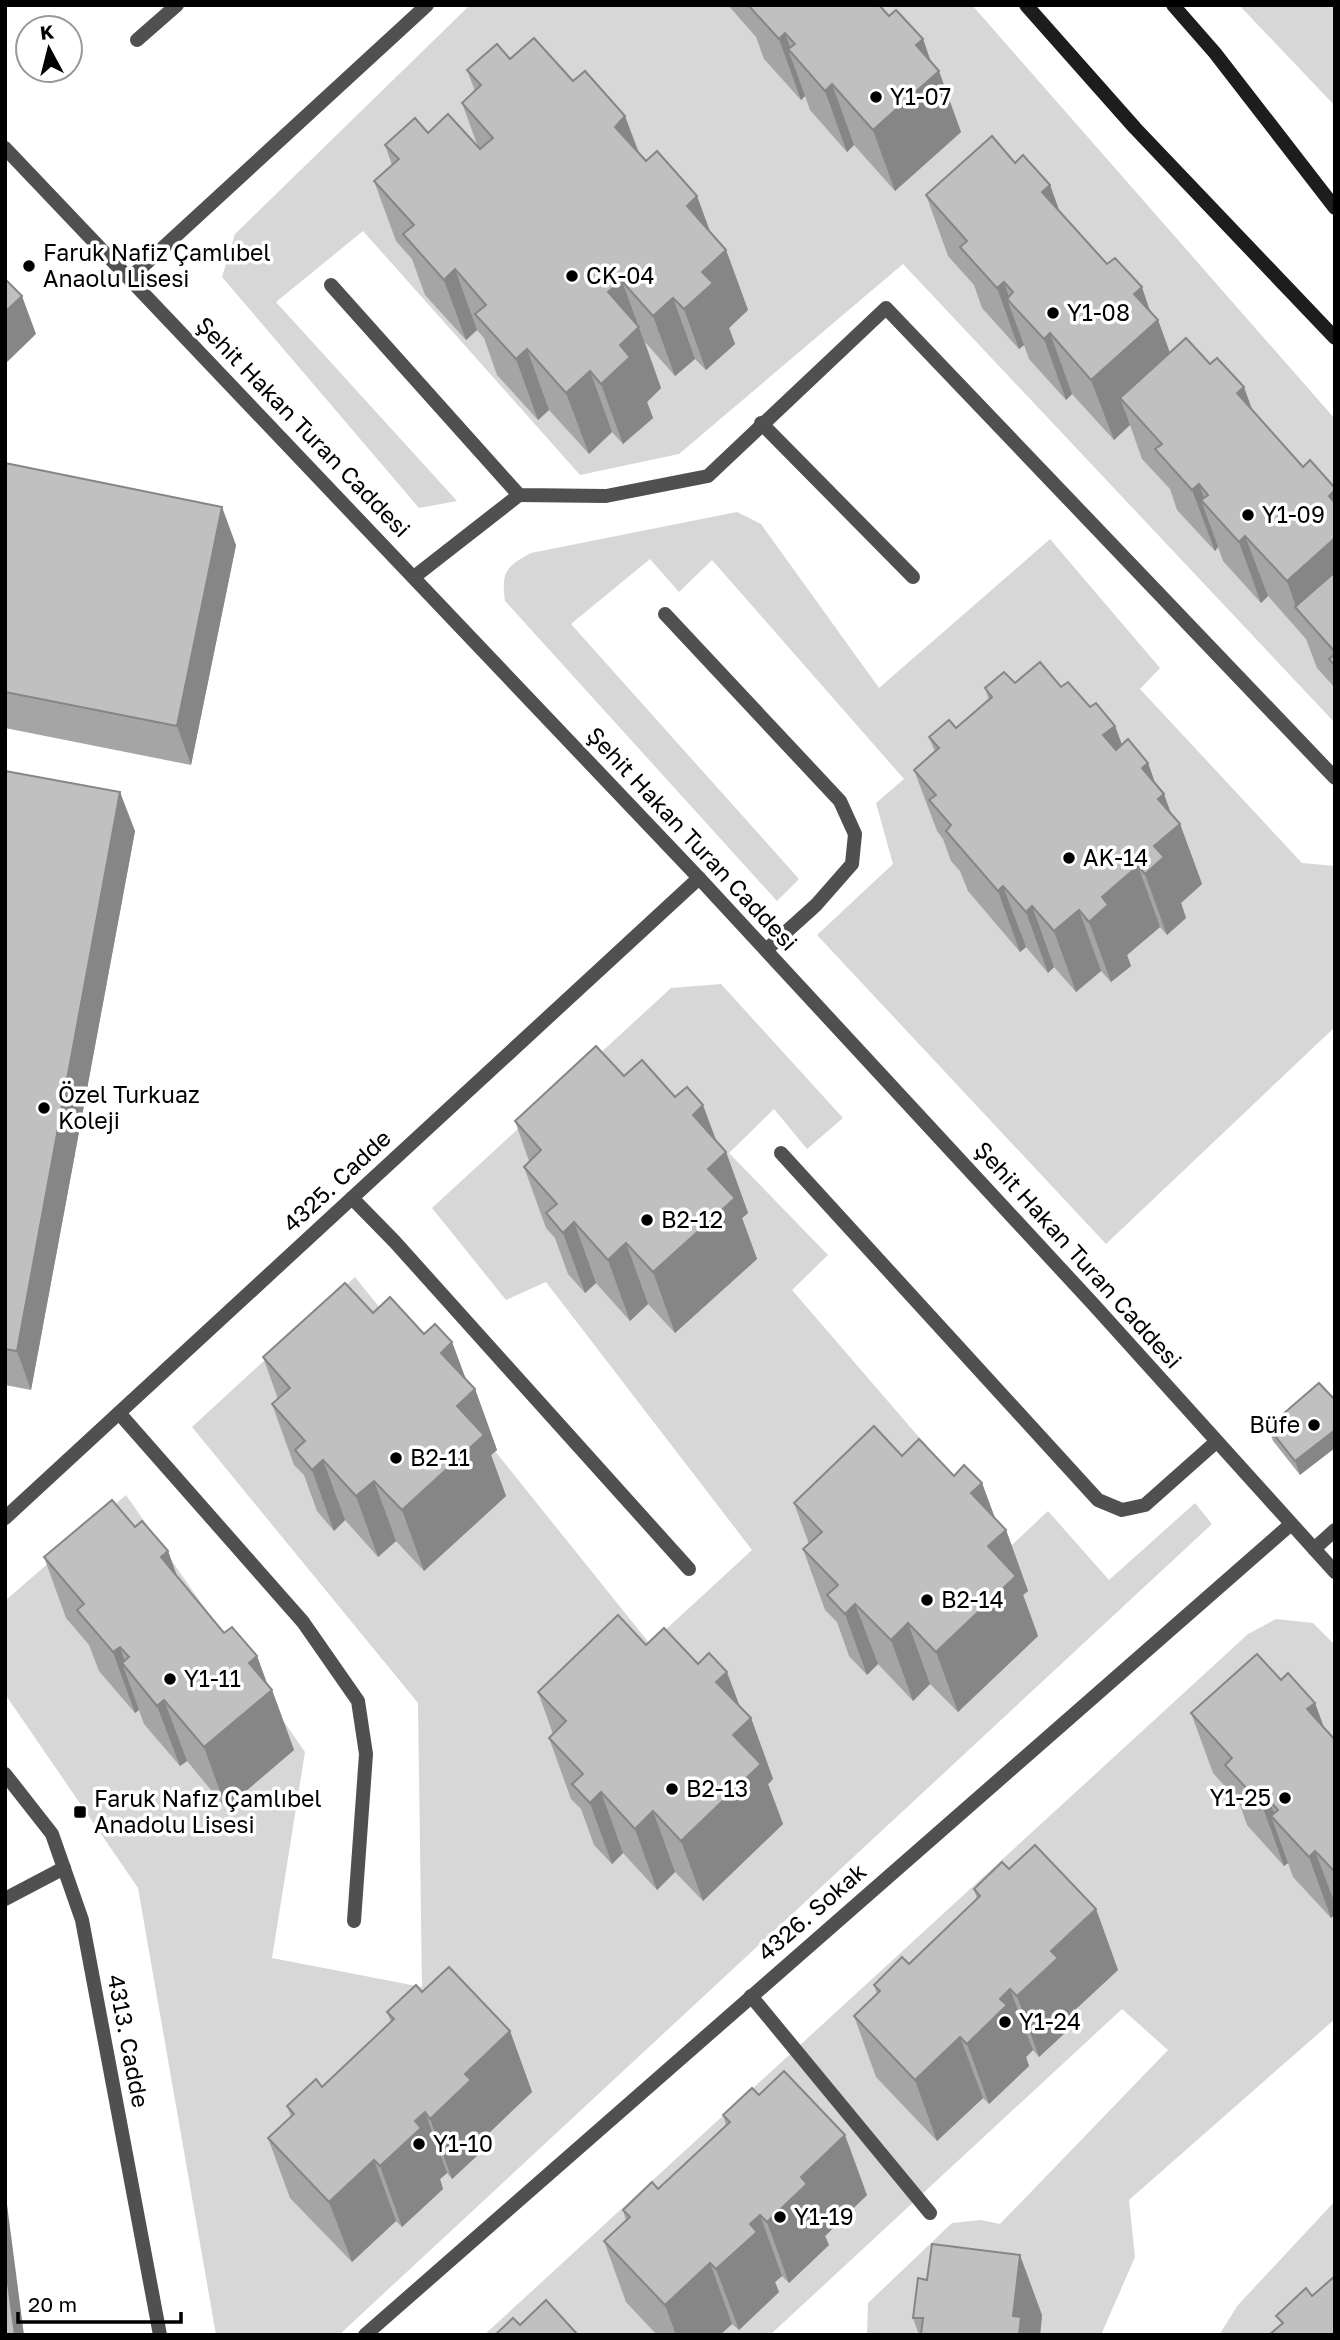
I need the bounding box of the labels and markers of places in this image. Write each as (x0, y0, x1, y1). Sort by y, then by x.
place label: Y1-07 (890, 82, 951, 110)
marker: Y1-07 (868, 89, 884, 105)
place label: Faruk Nafiz Çamlıbel Anaolu Lisesi (43, 238, 271, 292)
marker: Faruk Nafiz Çamlıbel Anaolu Lisesi (21, 258, 37, 274)
place label: CK-04 (586, 261, 655, 289)
marker: CK-04 (564, 268, 580, 284)
place label: Y1-08 (1067, 298, 1130, 326)
marker: Y1-08 (1045, 305, 1061, 321)
place label: Y1-09 (1262, 500, 1325, 528)
marker: Y1-09 (1240, 507, 1256, 523)
place label: AK-14 (1083, 843, 1148, 871)
marker: AK-14 (1061, 850, 1077, 866)
place label: Özel Turkuaz Koleji (58, 1080, 200, 1134)
marker: Özel Turkuaz Koleji (36, 1100, 52, 1116)
place label: B2-12 (661, 1205, 723, 1233)
marker: B2-12 (639, 1212, 655, 1228)
place label: Büfe (1249, 1410, 1300, 1438)
marker: Büfe (1306, 1417, 1322, 1433)
place label: B2-11 (410, 1443, 470, 1471)
marker: B2-11 (388, 1450, 404, 1466)
place label: B2-14 (941, 1585, 1004, 1613)
marker: B2-14 (919, 1592, 935, 1608)
place label: Y1-11 (184, 1664, 241, 1692)
marker: Y1-11 (162, 1671, 178, 1687)
place label: B2-13 (686, 1774, 748, 1802)
marker: B2-13 (664, 1781, 680, 1797)
place label: Y1-25 (1210, 1783, 1271, 1811)
place label: Faruk Nafız Çamlıbel Anadolu Lisesi (94, 1784, 322, 1838)
marker: Y1-25 (1277, 1790, 1293, 1806)
marker: Faruk Nafız Çamlıbel Anadolu Lisesi (72, 1804, 88, 1820)
place label: Y1-24 (1019, 2007, 1081, 2035)
marker: Y1-24 (997, 2014, 1013, 2030)
place label: Y1-10 (433, 2129, 493, 2157)
marker: Y1-10 (411, 2136, 427, 2152)
place label: Y1-19 (794, 2202, 854, 2230)
marker: Y1-19 (772, 2209, 788, 2225)

